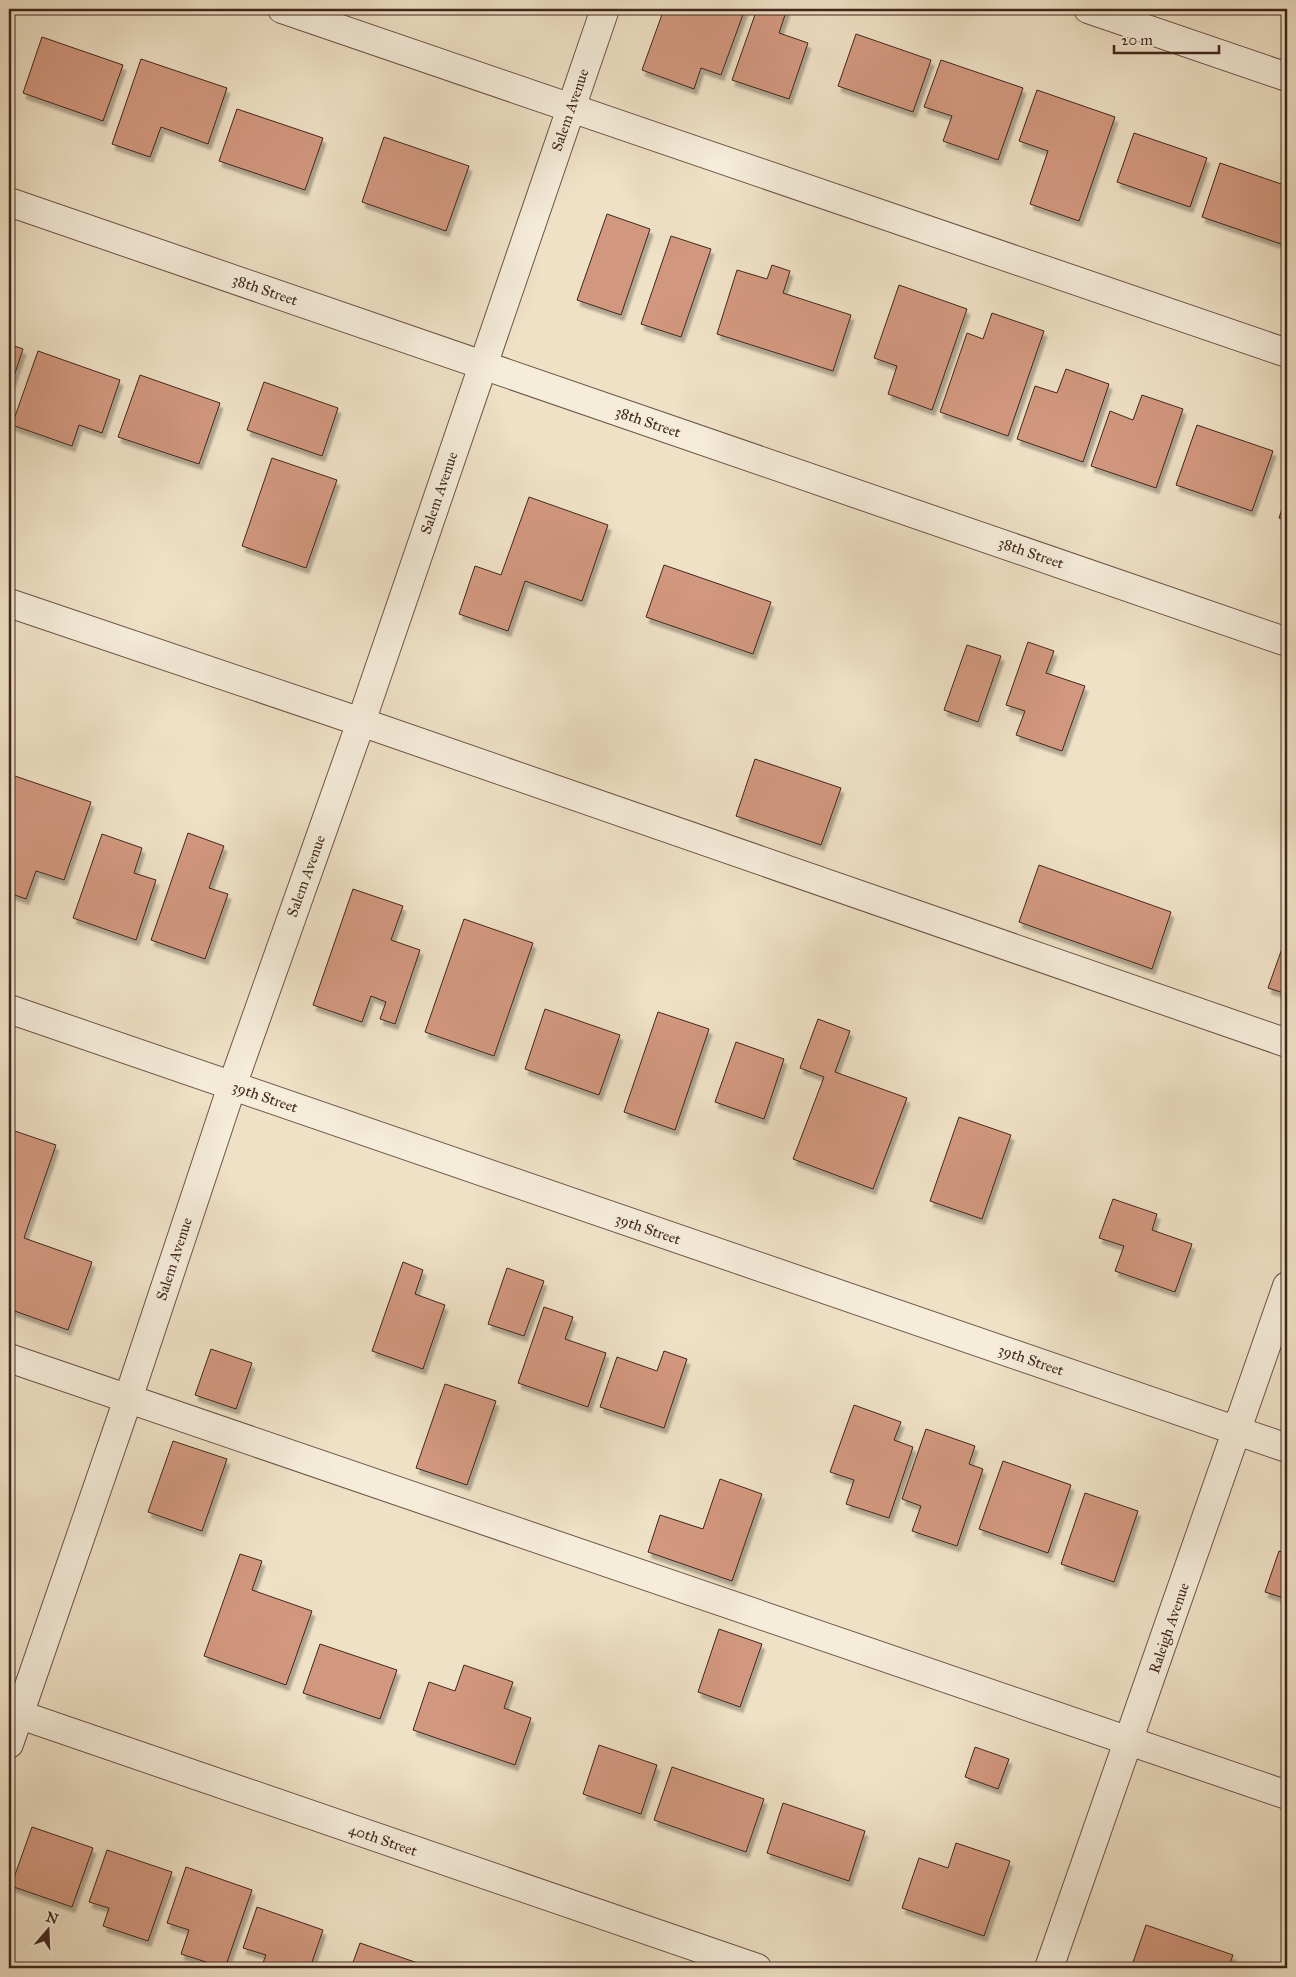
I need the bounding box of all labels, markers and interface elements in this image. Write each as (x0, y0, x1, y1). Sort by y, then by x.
scale bar (1114, 22, 1218, 54)
text: 20 m (1121, 31, 1153, 49)
street label: Salem Avenue (547, 66, 593, 154)
street label: 38th Street (230, 270, 301, 310)
street label: 38th Street (613, 402, 684, 442)
street label: Salem Avenue (416, 449, 462, 537)
street label: 38th Street (996, 533, 1067, 573)
street label: Salem Avenue (283, 832, 329, 920)
street label: 39th Street (230, 1077, 301, 1117)
street label: 39th Street (613, 1209, 684, 1249)
street label: Salem Avenue (152, 1215, 196, 1303)
street label: 39th Street (996, 1340, 1067, 1380)
street label: Raleigh Avenue (1145, 1580, 1193, 1676)
street label: 40th Street (346, 1820, 420, 1860)
north arrow (22, 1904, 72, 1954)
text: N (44, 1908, 61, 1928)

